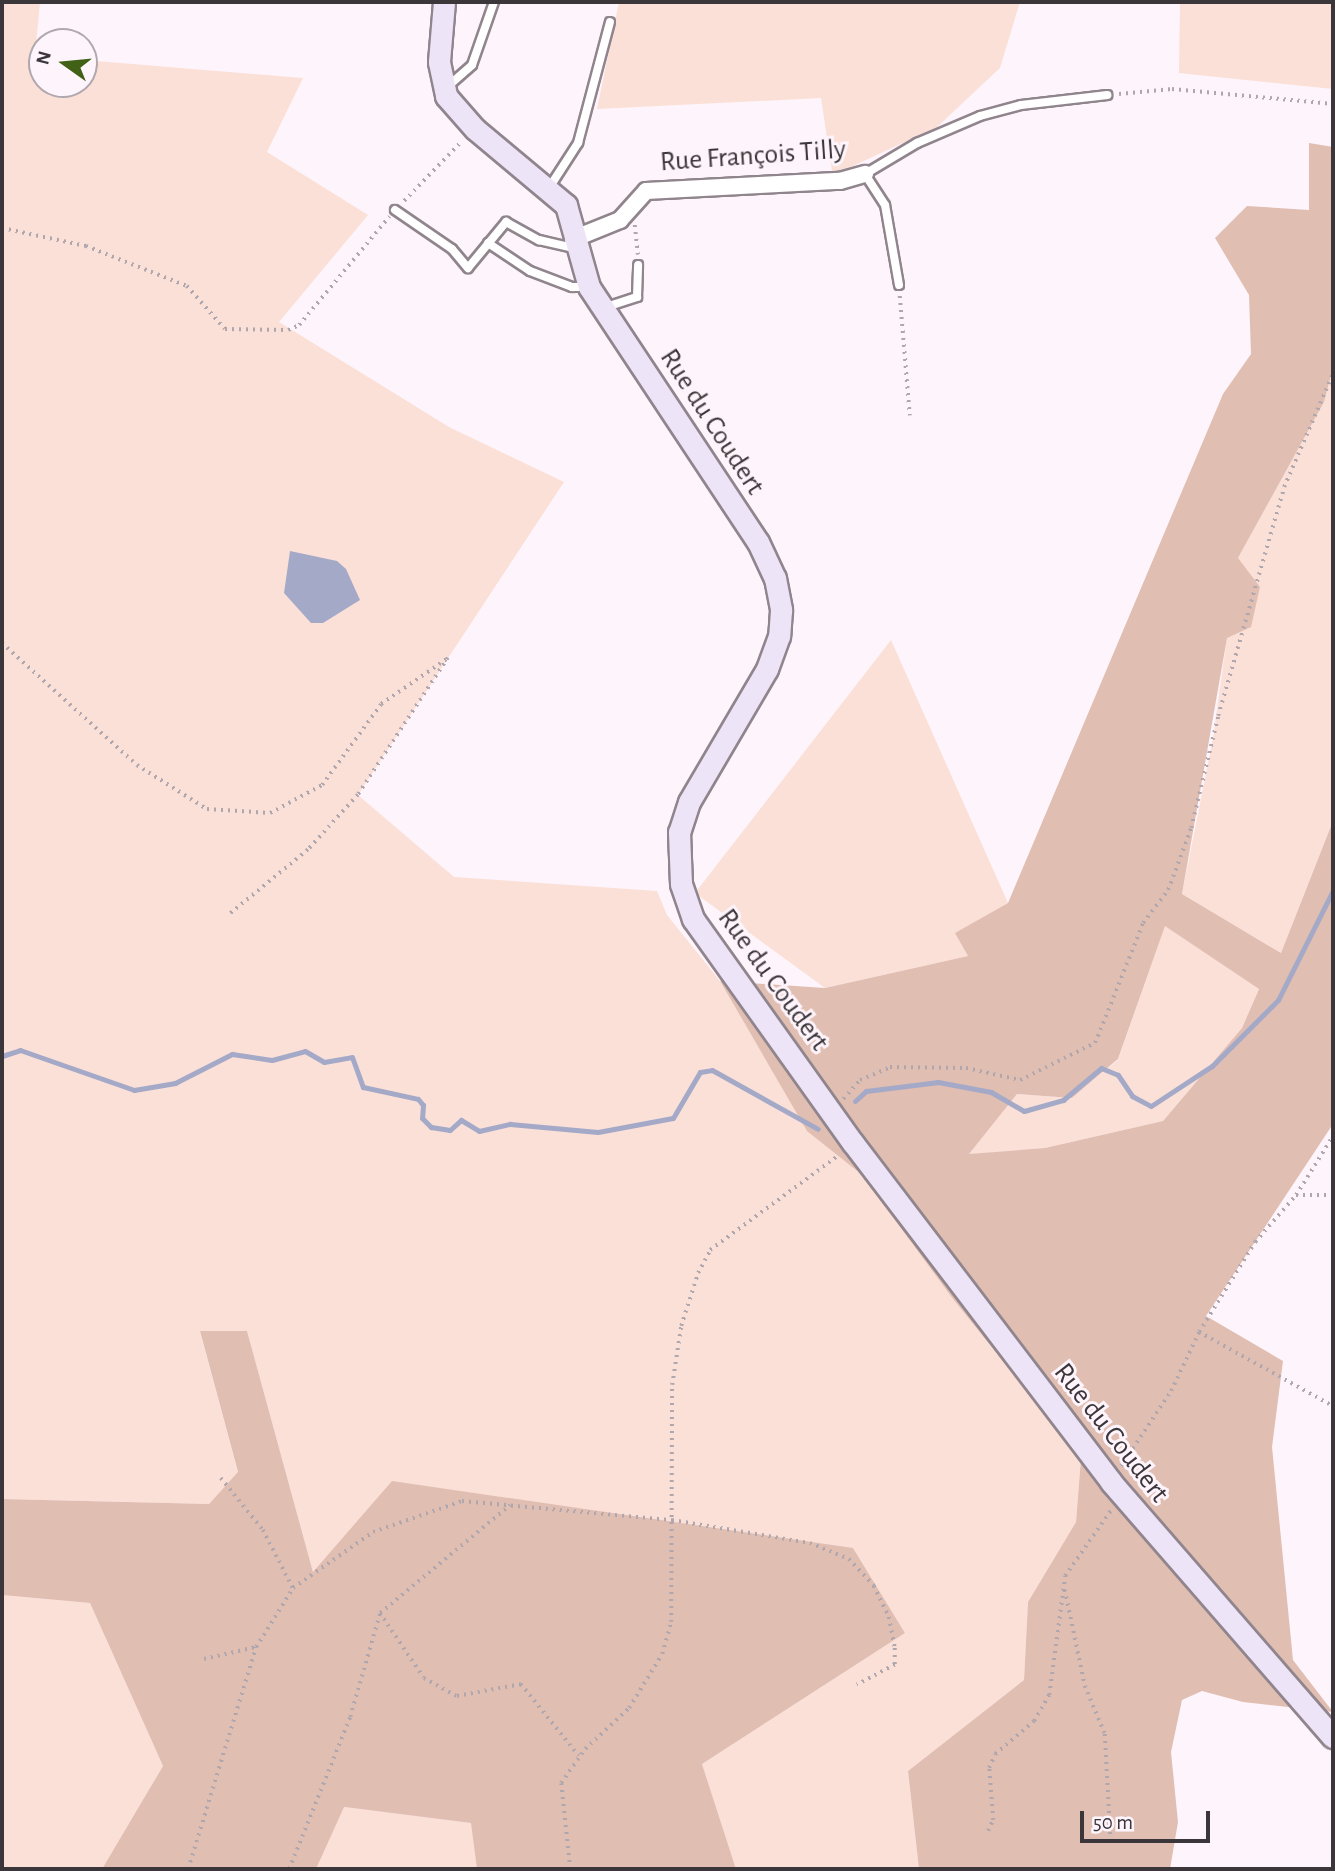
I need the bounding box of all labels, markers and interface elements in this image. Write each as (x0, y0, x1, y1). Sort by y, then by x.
north arrow (28, 28, 98, 98)
text: N (33, 49, 55, 67)
street label: Rue François Tilly (659, 133, 847, 179)
street label: Rue du Coudert (652, 343, 772, 501)
street label: Rue du Coudert (710, 902, 836, 1058)
street label: Rue du Coudert (1046, 1357, 1176, 1509)
scale bar (1083, 1798, 1212, 1842)
text: 50 m (1093, 1812, 1133, 1833)

